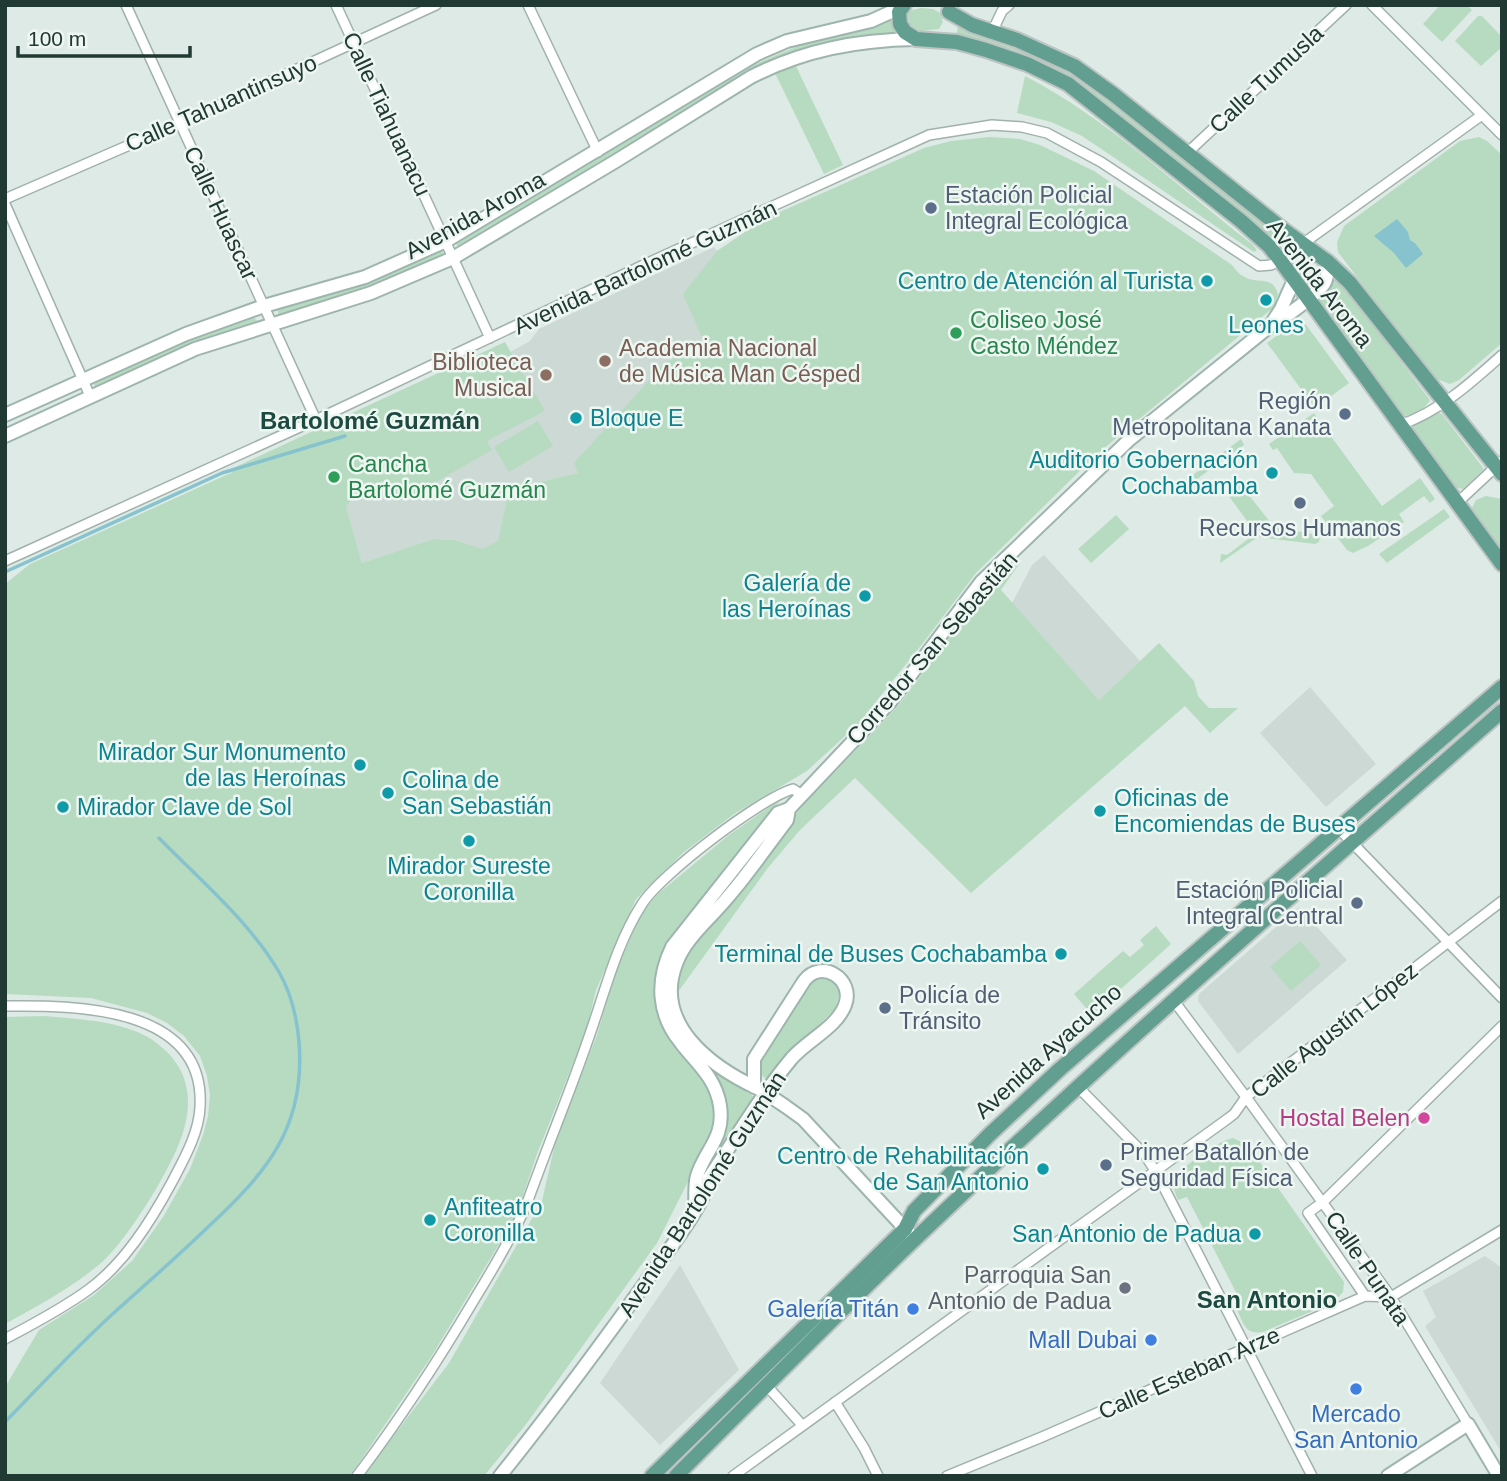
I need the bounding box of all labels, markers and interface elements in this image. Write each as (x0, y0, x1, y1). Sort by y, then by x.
scale bar (18, 14, 189, 58)
street label: Calle Tumusla (1204, 20, 1328, 138)
text: 100 m (28, 27, 86, 50)
street label: Calle Tiahuanacu (338, 28, 436, 200)
street label: Calle Tahuantinsuyo (121, 49, 321, 157)
street label: Calle Huascar (179, 142, 263, 284)
street label: Avenida Aroma (401, 166, 550, 264)
place label: Estación Policial Integral Ecológica (945, 182, 1128, 234)
street label: Avenida Bartolomé Guzmán (509, 195, 781, 339)
marker: Estación Policial Integral Ecológica (923, 200, 939, 216)
street label: Avenida Aroma (1262, 214, 1378, 352)
place label: Centro de Atención al Turista (898, 268, 1193, 294)
marker: Centro de Atención al Turista (1199, 273, 1215, 289)
marker: Leones (1258, 292, 1274, 308)
place label: Coliseo José Casto Méndez (970, 307, 1118, 359)
place label: Leones (1228, 312, 1304, 338)
marker: Coliseo José Casto Méndez (948, 325, 964, 341)
place label: Academia Nacional de Música Man Césped (619, 335, 861, 387)
place label: Biblioteca Musical (432, 349, 532, 401)
marker: Academia Nacional de Música Man Césped (597, 353, 613, 369)
marker: Biblioteca Musical (538, 367, 554, 383)
place label: Región Metropolitana Kanata (1112, 388, 1331, 440)
place label: Bloque E (590, 405, 683, 431)
marker: Región Metropolitana Kanata (1337, 406, 1353, 422)
district label: Bartolomé Guzmán (260, 407, 480, 434)
marker: Bloque E (568, 410, 584, 426)
place label: Auditorio Gobernación Cochabamba (1029, 447, 1258, 499)
place label: Cancha Bartolomé Guzmán (348, 451, 546, 503)
marker: Auditorio Gobernación Cochabamba (1264, 465, 1280, 481)
marker: Cancha Bartolomé Guzmán (326, 469, 342, 485)
marker: Recursos Humanos (1292, 495, 1308, 511)
place label: Recursos Humanos (1199, 515, 1401, 541)
street label: Corredor San Sebastián (841, 546, 1023, 750)
place label: Galería de las Heroínas (722, 570, 851, 622)
marker: Galería de las Heroínas (857, 588, 873, 604)
place label: Mirador Sur Monumento de las Heroínas (98, 739, 346, 791)
marker: Mirador Sur Monumento de las Heroínas (352, 757, 368, 773)
place label: Colina de San Sebastián (402, 767, 552, 819)
marker: Colina de San Sebastián (380, 785, 396, 801)
place label: Oficinas de Encomiendas de Buses (1114, 785, 1356, 837)
place label: Mirador Clave de Sol (77, 794, 292, 820)
marker: Mirador Clave de Sol (55, 799, 71, 815)
marker: Oficinas de Encomiendas de Buses (1092, 803, 1108, 819)
marker: Mirador Sureste Coronilla (461, 833, 477, 849)
place label: Mirador Sureste Coronilla (387, 853, 551, 905)
place label: Estación Policial Integral Central (1176, 877, 1343, 929)
marker: Estación Policial Integral Central (1349, 895, 1365, 911)
place label: Terminal de Buses Cochabamba (715, 941, 1047, 967)
marker: Terminal de Buses Cochabamba (1053, 946, 1069, 962)
street label: Calle Agustín López (1245, 957, 1423, 1103)
street label: Avenida Ayacucho (969, 978, 1127, 1124)
place label: Policía de Tránsito (899, 982, 1000, 1034)
marker: Policía de Tránsito (877, 1000, 893, 1016)
street label: Avenida Bartolomé Guzmán (613, 1066, 791, 1322)
place label: Hostal Belen (1280, 1105, 1410, 1131)
marker: Hostal Belen (1416, 1110, 1432, 1126)
place label: Primer Batallón de Seguridad Física (1120, 1139, 1309, 1191)
place label: Centro de Rehabilitación de San Antonio (777, 1143, 1029, 1195)
marker: Primer Batallón de Seguridad Física (1098, 1157, 1114, 1173)
marker: Centro de Rehabilitación de San Antonio (1035, 1161, 1051, 1177)
place label: Anfiteatro Coronilla (444, 1194, 542, 1246)
street label: Calle Punata (1320, 1206, 1416, 1330)
marker: Anfiteatro Coronilla (422, 1212, 438, 1228)
place label: San Antonio de Padua (1012, 1221, 1241, 1247)
marker: San Antonio de Padua (1247, 1226, 1263, 1242)
place label: Parroquia San Antonio de Padua (928, 1262, 1111, 1314)
marker: Parroquia San Antonio de Padua (1117, 1280, 1133, 1296)
district label: San Antonio (1197, 1286, 1337, 1313)
place label: Galería Titán (767, 1296, 899, 1322)
marker: Galería Titán (905, 1301, 921, 1317)
street label: Calle Esteban Arze (1094, 1321, 1284, 1425)
place label: Mall Dubai (1028, 1327, 1137, 1353)
marker: Mall Dubai (1143, 1332, 1159, 1348)
marker: Mercado San Antonio (1348, 1381, 1364, 1397)
place label: Mercado San Antonio (1294, 1401, 1418, 1453)

